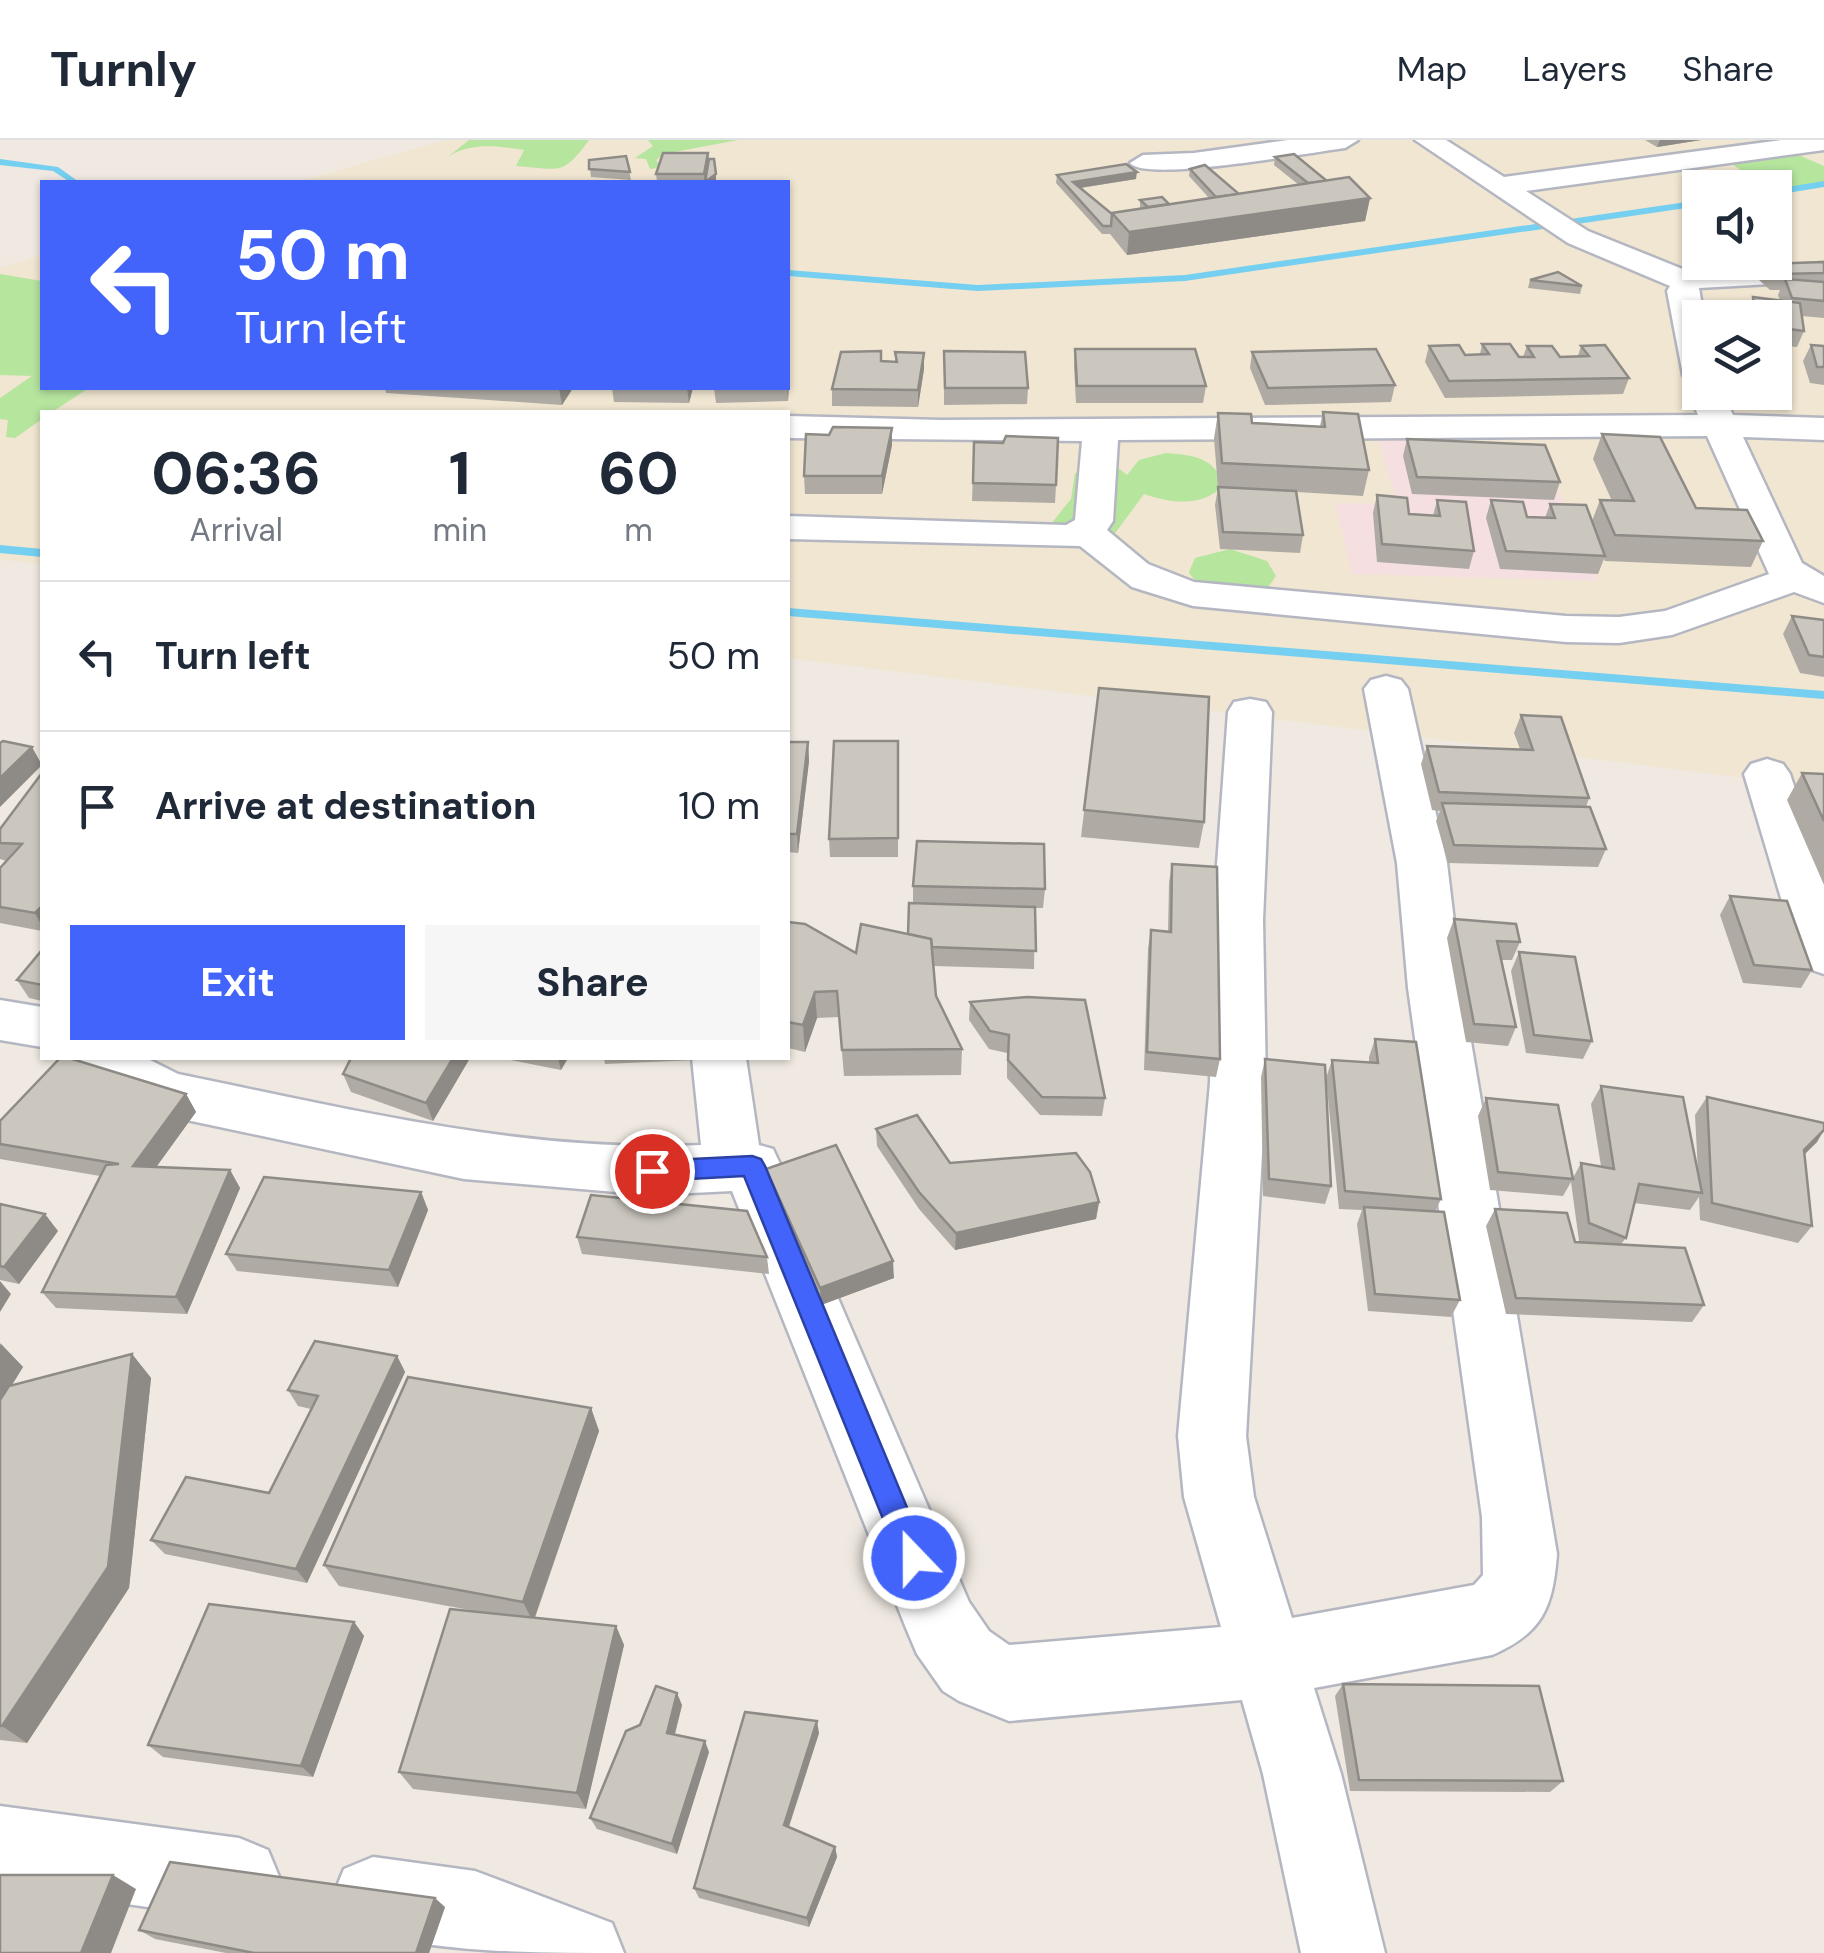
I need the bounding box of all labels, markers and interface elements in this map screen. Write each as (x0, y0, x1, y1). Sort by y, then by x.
text: Turnly (50, 38, 197, 101)
text: Map (1397, 46, 1467, 92)
text: Layers (1522, 46, 1627, 92)
text: Share (1682, 46, 1774, 92)
map controls (1682, 170, 1792, 410)
button: sound (1682, 170, 1792, 280)
text: 50 m (235, 210, 410, 301)
icon: left (70, 220, 200, 350)
text: Turn left (235, 298, 407, 357)
button: layers (1682, 300, 1792, 410)
text: 06:36 (151, 434, 321, 513)
text: 1 (449, 434, 471, 513)
text: 60 (598, 434, 679, 513)
text: Arrival (190, 509, 283, 551)
text: min (432, 509, 487, 551)
text: m (624, 509, 653, 551)
icon: left (70, 629, 125, 684)
text: Turn left (155, 631, 311, 681)
text: 50 m (667, 631, 760, 681)
icon: arrive (70, 779, 125, 834)
text: Arrive at destination (155, 781, 537, 831)
text: 10 m (678, 781, 760, 831)
button: Exit (70, 925, 405, 1040)
button: Share (425, 925, 760, 1040)
pin (610, 1129, 695, 1214)
icon: arrive (625, 1144, 680, 1199)
position arrow (862, 1506, 966, 1610)

